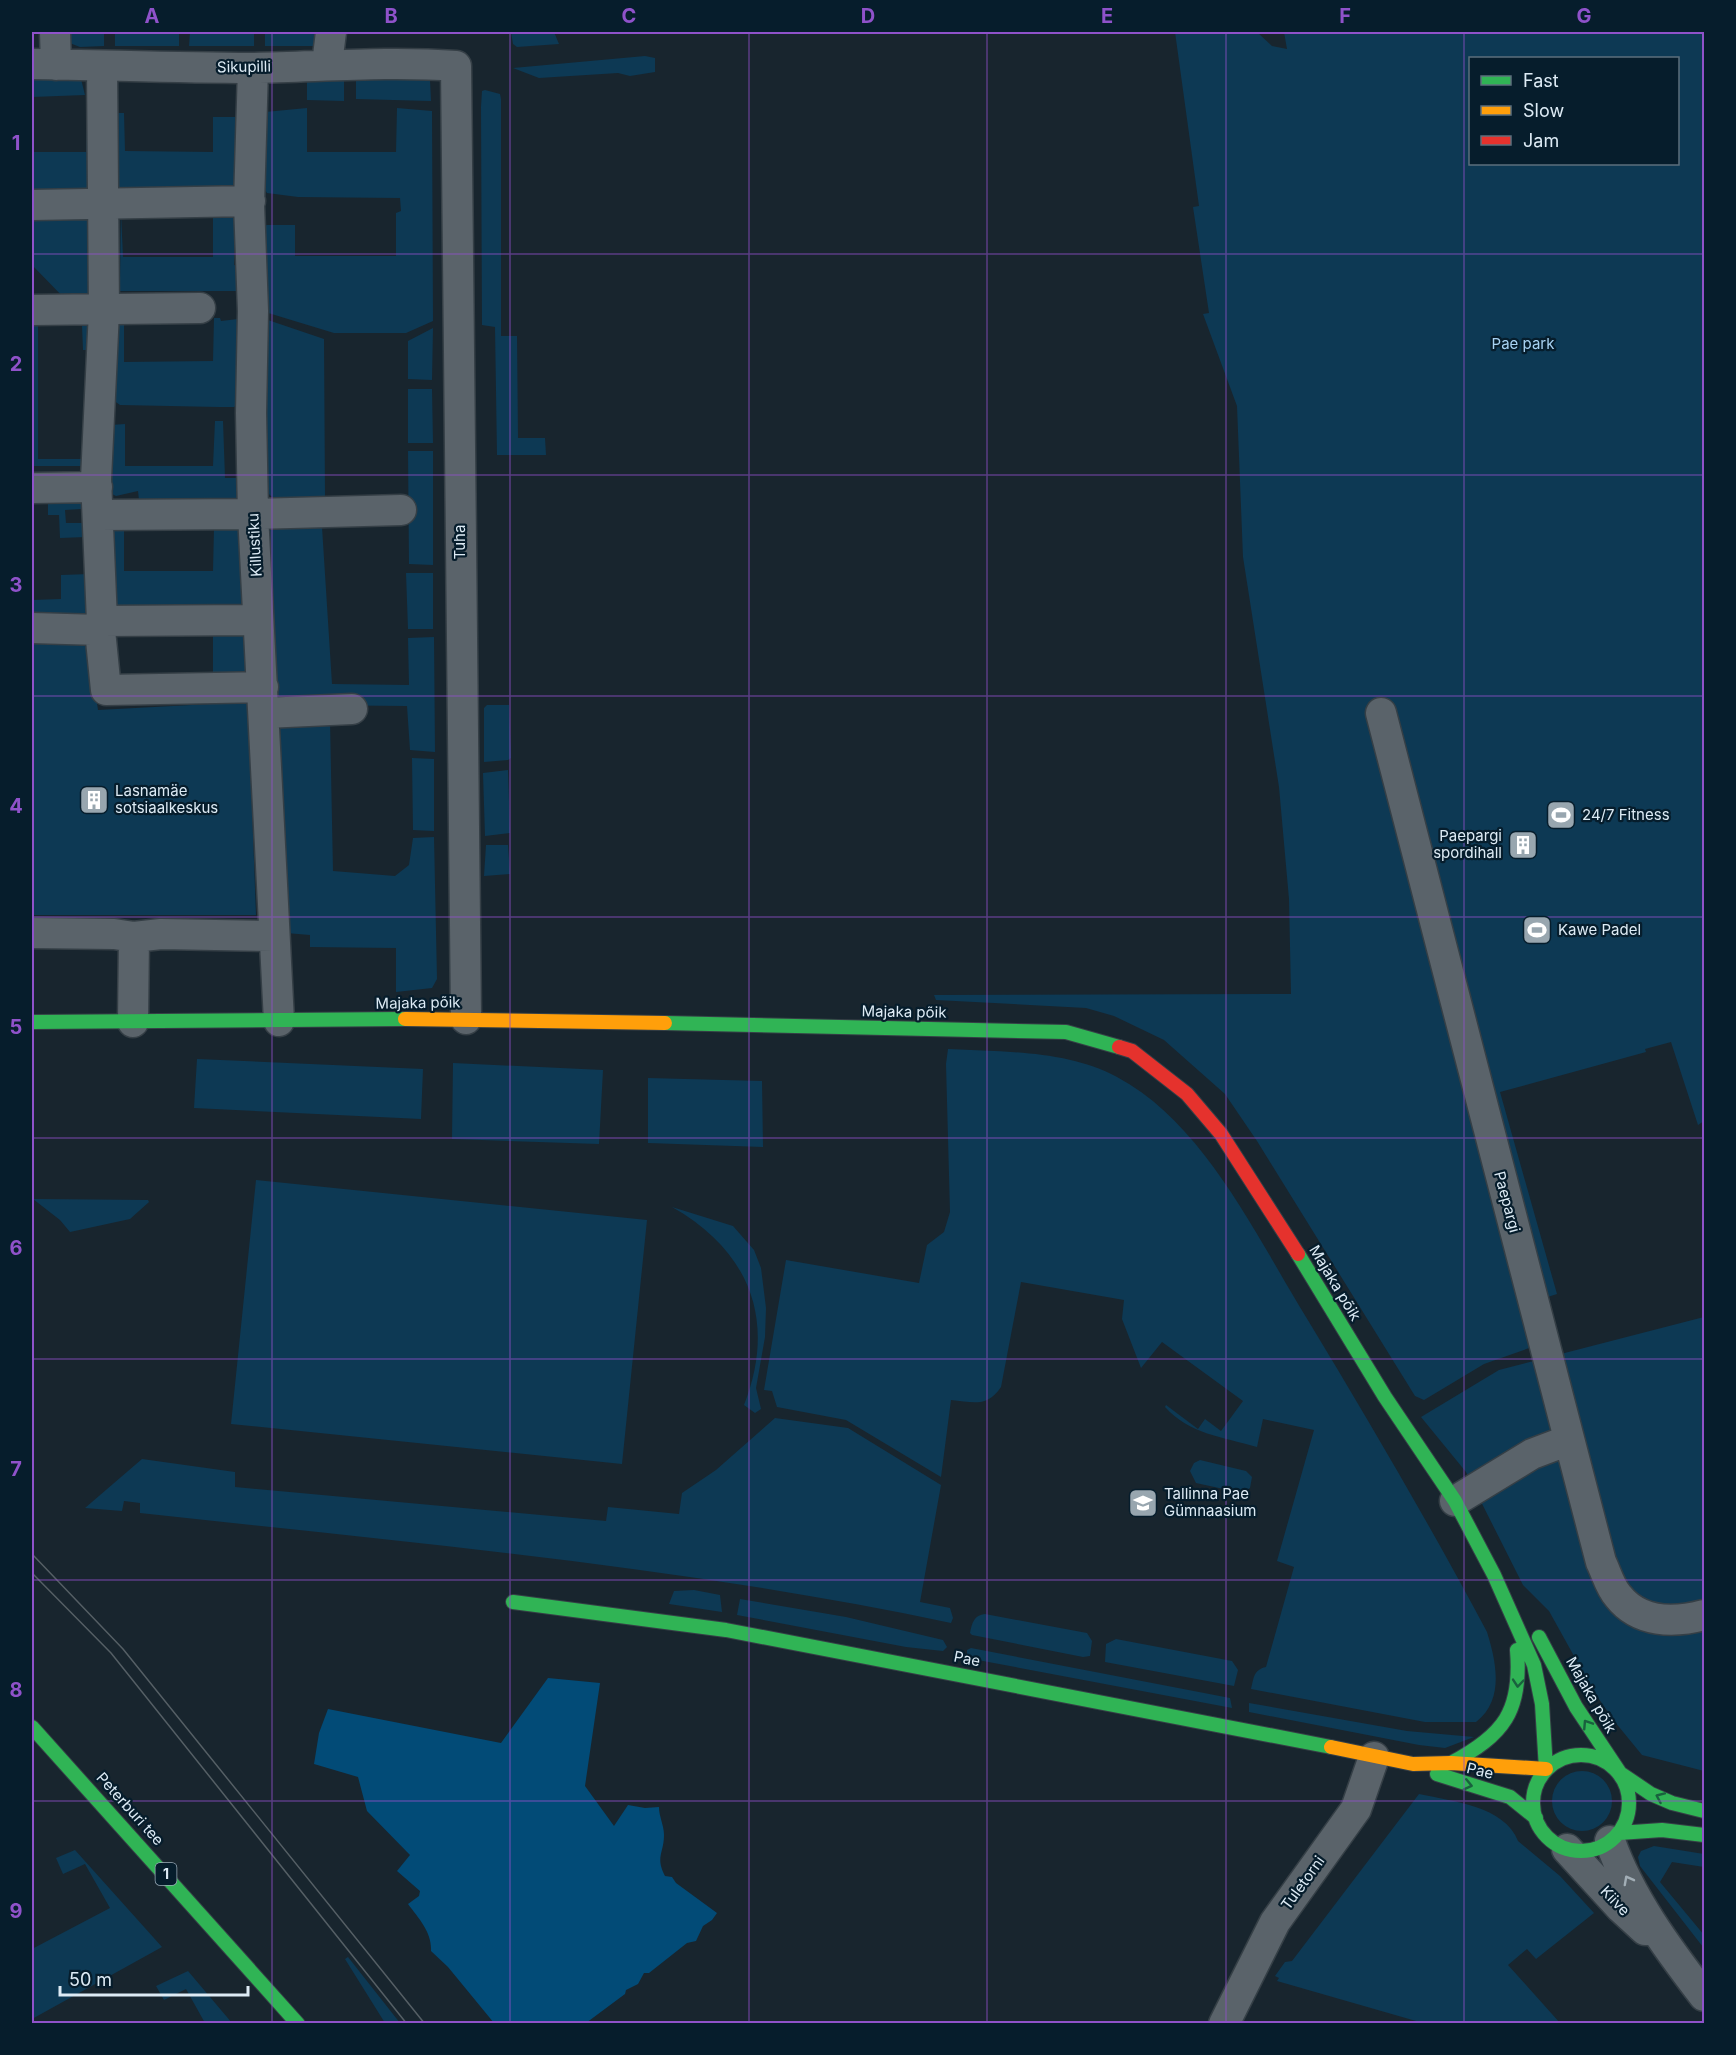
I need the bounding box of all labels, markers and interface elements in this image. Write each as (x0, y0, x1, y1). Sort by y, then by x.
text: A (145, 4, 160, 28)
text: B (384, 4, 398, 28)
text: C (622, 4, 636, 28)
text: D (861, 4, 875, 28)
text: E (1101, 4, 1113, 28)
text: F (1339, 4, 1351, 28)
text: G (1576, 4, 1592, 28)
street label: Sikupilli (217, 57, 271, 76)
legend (1469, 57, 1679, 165)
text: Fast (1523, 70, 1559, 91)
text: Slow (1523, 100, 1564, 121)
text: Jam (1523, 130, 1559, 151)
text: 1 (12, 131, 20, 155)
park label: Pae park (1492, 334, 1555, 353)
text: 2 (10, 352, 22, 376)
street label: Killustiku (243, 513, 266, 577)
street label: Tuha (450, 525, 469, 559)
text: 3 (10, 573, 22, 597)
place label: Lasnamäe sotsiaalkeskus (115, 781, 218, 817)
building icon: Lasnamäe sotsiaalkeskus (78, 784, 110, 816)
text: 4 (9, 794, 23, 818)
sports icon: 24/7 Fitness (1545, 799, 1577, 831)
place label: 24/7 Fitness (1582, 805, 1670, 824)
place label: Paepargi spordihall (1433, 826, 1502, 862)
building icon: Paepargi spordihall (1507, 829, 1539, 861)
sports icon: Kawe Padel (1521, 914, 1553, 946)
place label: Kawe Padel (1558, 920, 1641, 939)
street label: Majaka põik (375, 992, 461, 1013)
street label: Majaka põik (861, 1001, 947, 1022)
text: 5 (10, 1015, 22, 1039)
street label: Paepargi (1490, 1169, 1525, 1235)
text: 6 (10, 1236, 23, 1260)
street label: Majaka põik (1305, 1241, 1366, 1325)
text: 7 (10, 1457, 22, 1481)
place label: Tallinna Pae Gümnaasium (1164, 1484, 1256, 1520)
school or university icon: Tallinna Pae Gümnaasium (1127, 1487, 1159, 1519)
street label: Pae (952, 1647, 982, 1670)
street label: Majaka põik (1562, 1653, 1621, 1737)
text: 8 (9, 1678, 23, 1702)
one-way arrow (1512, 1678, 1525, 1687)
one-way arrow (1583, 1720, 1595, 1730)
street label: Pae (1465, 1758, 1495, 1783)
street label: Peterburi tee (93, 1768, 168, 1849)
one-way arrow (1462, 1777, 1472, 1790)
one-way arrow (1655, 1793, 1666, 1805)
street label: Tuletorni (1277, 1852, 1328, 1913)
road number: 1 (156, 1863, 176, 1885)
one-way arrow (1623, 1876, 1635, 1887)
street label: Kiive (1597, 1882, 1634, 1920)
text: 9 (10, 1899, 23, 1923)
scale bar (60, 1959, 248, 1997)
text: 50 m (69, 1969, 112, 1990)

